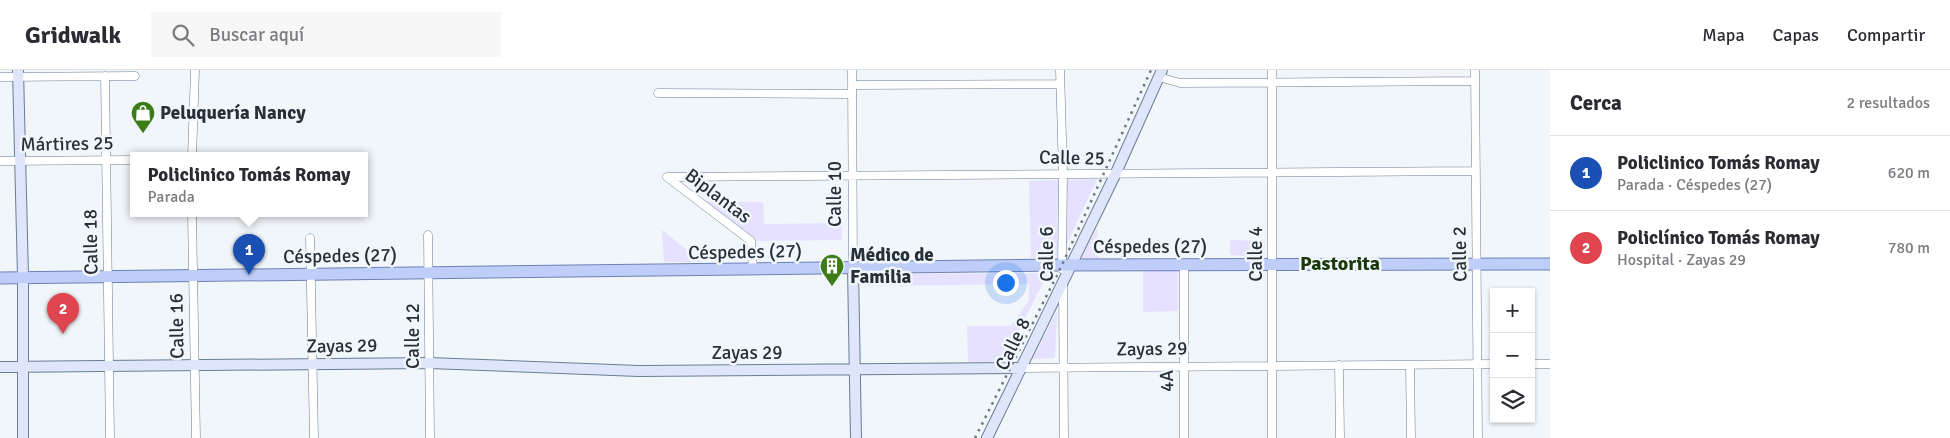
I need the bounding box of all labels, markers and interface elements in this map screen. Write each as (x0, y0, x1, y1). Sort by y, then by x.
search box (151, 12, 501, 57)
text: Gridwalk (25, 20, 121, 50)
icon: search (169, 21, 197, 49)
text: Buscar aquí (209, 23, 304, 47)
text: Mapa (1702, 24, 1745, 46)
text: Capas (1773, 24, 1819, 46)
text: Compartir (1847, 24, 1925, 46)
text: Cerca (1570, 90, 1622, 116)
text: 2 resultados (1847, 93, 1930, 113)
shop icon: Peluquería Nancy (130, 100, 156, 134)
place label: Peluquería Nancy (160, 101, 306, 125)
street label: Mártires 25 (20, 131, 114, 157)
street label: Calle 25 (1039, 145, 1105, 171)
text: Policlinico Tomás Romay (1617, 151, 1820, 175)
popup (130, 152, 368, 217)
street label: Calle 10 (823, 161, 847, 227)
text: Policlinico Tomás Romay (148, 163, 350, 187)
street label: Biplantas (680, 163, 756, 229)
text: 1 (1582, 163, 1590, 183)
text: 620 m (1888, 163, 1930, 183)
text: Parada · Céspedes (27) (1617, 175, 1772, 195)
text: Parada (148, 187, 195, 207)
street label: Calle 18 (78, 209, 104, 275)
street label: Calle 6 (1035, 226, 1059, 282)
street label: Calle 4 (1244, 226, 1268, 282)
street label: Calle 2 (1448, 226, 1472, 282)
text: Policlínico Tomás Romay (1617, 226, 1820, 250)
pin: 1 (233, 234, 265, 275)
street label: Céspedes (27) (1093, 235, 1207, 259)
text: 2 (1582, 238, 1590, 258)
text: 780 m (1888, 238, 1930, 258)
street label: Céspedes (27) (688, 239, 802, 265)
street label: Céspedes (27) (283, 243, 397, 269)
place label: Médico de Familia (850, 243, 934, 289)
text: Hospital · Zayas 29 (1617, 250, 1746, 270)
district label: Pastorita (1300, 251, 1380, 276)
building icon: Médico de Familia (819, 253, 845, 287)
your location (993, 270, 1019, 296)
map controls (1490, 288, 1535, 423)
button: + (1490, 288, 1535, 333)
pin: 2 (47, 293, 79, 334)
street label: Calle 16 (164, 293, 190, 359)
street label: Calle 12 (401, 303, 425, 369)
street label: Calle 8 (990, 314, 1036, 374)
street label: Zayas 29 (306, 333, 378, 359)
button: − (1490, 333, 1535, 378)
street label: Zayas 29 (1116, 336, 1188, 362)
street label: Zayas 29 (711, 341, 783, 365)
street label: 4A (1155, 369, 1179, 392)
button: layers (1490, 378, 1535, 423)

